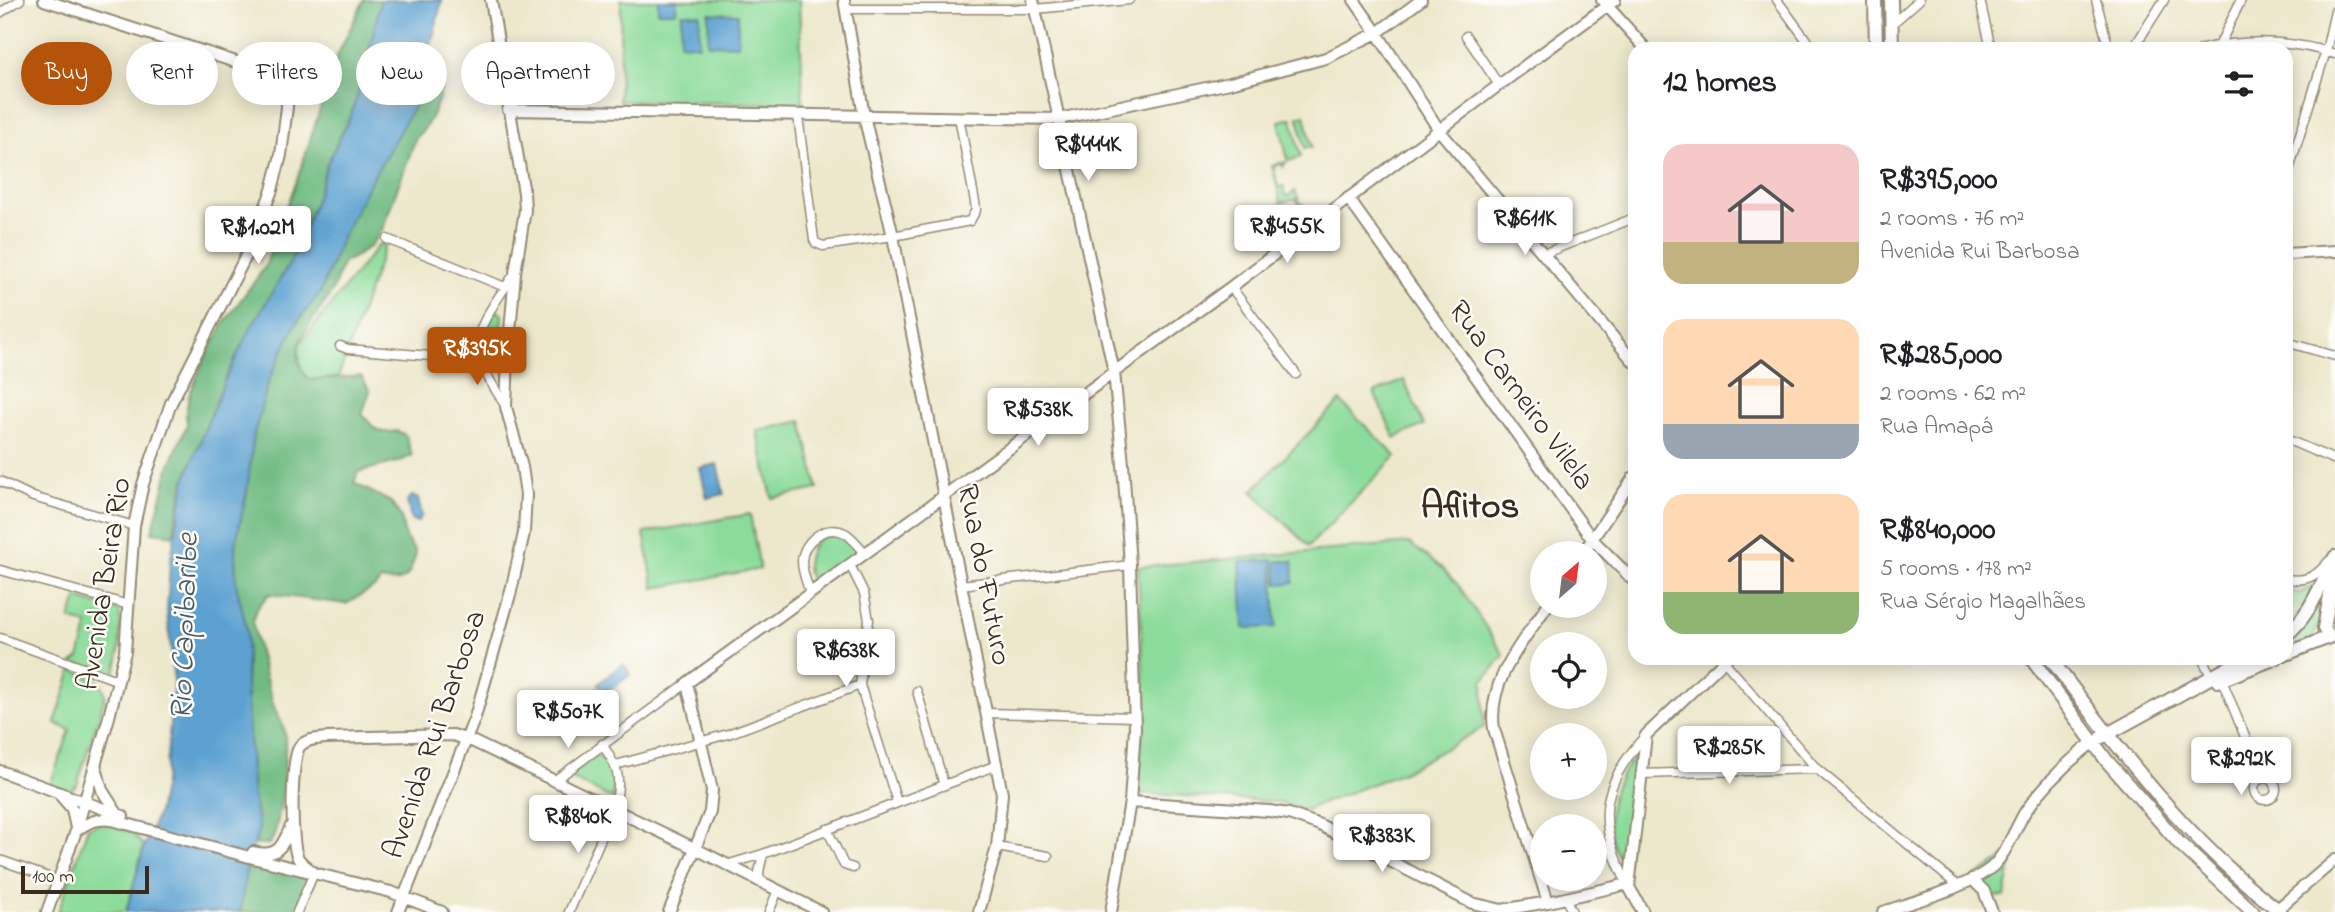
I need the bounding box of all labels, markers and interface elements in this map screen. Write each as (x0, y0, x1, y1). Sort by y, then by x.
chip: Buy (21, 42, 112, 105)
chip: Rent (126, 42, 218, 105)
chip: Filters (232, 42, 342, 105)
chip: New (356, 42, 447, 105)
chip: Apartment (461, 42, 615, 105)
text: 12 homes (1663, 62, 1777, 106)
icon: filters (2220, 65, 2258, 103)
pin: R$444K (1031, 124, 1145, 183)
text: R$444K (1055, 129, 1121, 162)
text: R$395,000 (1880, 159, 1997, 203)
icon: home (1719, 172, 1803, 256)
pin: R$611K (1468, 198, 1582, 257)
text: R$611K (1494, 203, 1556, 236)
text: 2 rooms · 76 m² (1880, 203, 2024, 236)
pin: R$455K (1230, 205, 1344, 265)
pin: R$1.02M (193, 206, 323, 266)
text: R$455K (1250, 211, 1324, 244)
text: R$1.02M (221, 212, 295, 245)
text: Avenida Rui Barbosa (1880, 236, 2080, 269)
street label: Rua Carneiro Vilela (1436, 292, 1604, 500)
pin: R$395K (420, 328, 534, 387)
text: R$395K (443, 333, 511, 366)
text: R$285,000 (1880, 334, 2002, 378)
icon: home (1719, 347, 1803, 431)
text: 2 rooms · 62 m² (1880, 378, 2026, 411)
pin: R$538K (981, 388, 1095, 448)
text: R$538K (1003, 394, 1073, 427)
text: Rua Amapá (1880, 411, 1993, 444)
street label: Avenida Beira Rio (67, 474, 145, 694)
street label: Rua do Futuro (944, 481, 1022, 669)
district label: Aflitos (1421, 481, 1519, 535)
text: R$840,000 (1880, 509, 1995, 553)
icon: home (1719, 522, 1803, 606)
water label: Rio Capibaribe (159, 531, 213, 721)
north arrow (1530, 541, 1606, 618)
map controls (1530, 541, 1607, 891)
text: 5 rooms · 178 m² (1880, 553, 2032, 586)
text: Rua Sérgio Magalhães (1880, 586, 2086, 619)
street label: Avenida Rui Barbosa (373, 605, 499, 865)
pin: R$638K (789, 630, 903, 689)
button: locate (1530, 632, 1607, 709)
text: R$638K (813, 635, 879, 668)
pin: R$507K (511, 690, 625, 750)
text: R$507K (533, 696, 603, 729)
button: + (1530, 723, 1607, 800)
pin: R$285K (1672, 726, 1786, 786)
text: R$285K (1693, 732, 1765, 765)
pin: R$292K (2184, 738, 2298, 797)
text: R$292K (2207, 743, 2275, 776)
pin: R$840K (521, 796, 635, 855)
text: R$840K (545, 801, 611, 834)
pin: R$383K (1325, 814, 1439, 874)
button: − (1530, 814, 1607, 891)
text: R$383K (1349, 820, 1415, 853)
scale bar (21, 863, 149, 895)
text: 100 m (32, 864, 74, 891)

